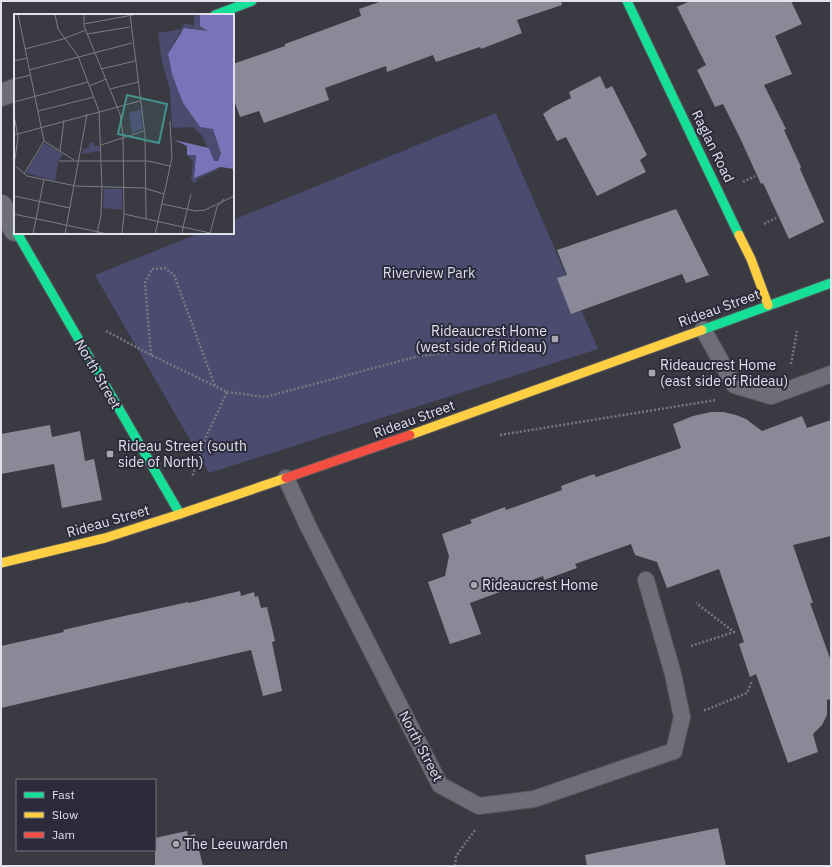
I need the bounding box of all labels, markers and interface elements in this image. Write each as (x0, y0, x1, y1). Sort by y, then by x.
inset map (14, 14, 234, 234)
street label: Raglan Road (688, 107, 738, 185)
park label: Riverview Park (383, 264, 476, 282)
street label: Rideau Street (676, 285, 762, 331)
place label: Rideaucrest Home (west side of Rideau) (416, 322, 547, 356)
marker: Rideaucrest Home (west side of Rideau) (550, 334, 560, 344)
street label: North Street (71, 336, 125, 412)
place label: Rideaucrest Home (east side of Rideau) (660, 356, 788, 390)
marker: Rideaucrest Home (east side of Rideau) (647, 368, 657, 378)
street label: Rideau Street (371, 396, 457, 442)
place label: Rideau Street (south side of North) (118, 437, 247, 471)
marker: Rideau Street (south side of North) (105, 449, 115, 459)
street label: Rideau Street (64, 501, 152, 541)
place label: Rideaucrest Home (482, 576, 598, 594)
marker: Rideaucrest Home (469, 580, 479, 590)
street label: North Street (395, 708, 447, 785)
legend (16, 779, 156, 851)
text: Fast (52, 787, 75, 802)
text: Slow (52, 807, 78, 822)
text: Jam (52, 827, 75, 842)
place label: The Leeuwarden (184, 835, 288, 853)
marker: The Leeuwarden (171, 839, 181, 849)

